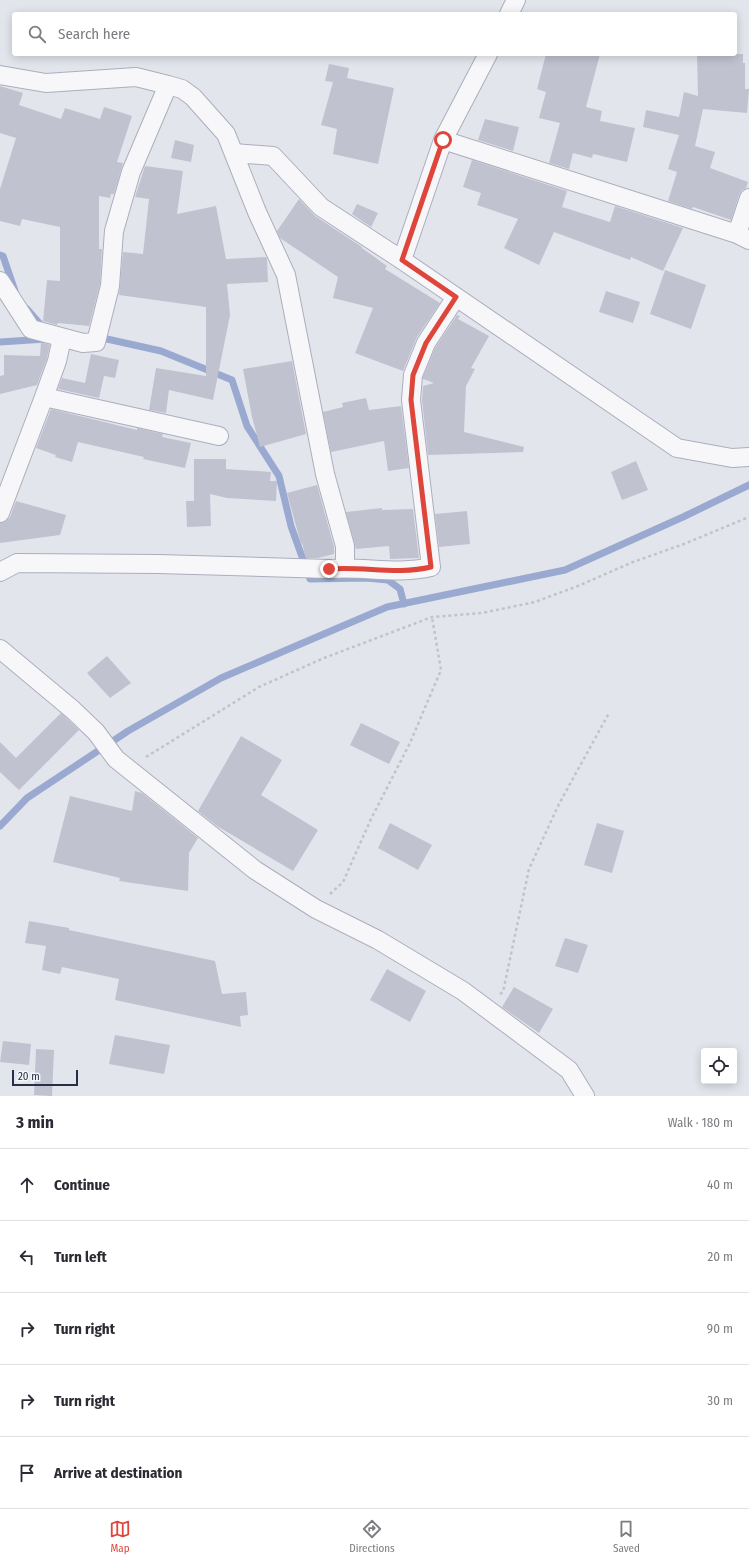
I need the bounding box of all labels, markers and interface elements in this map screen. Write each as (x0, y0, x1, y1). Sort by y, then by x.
search box (12, 12, 737, 56)
icon: search (26, 23, 48, 45)
text: Search here (58, 25, 130, 43)
route start (434, 131, 452, 149)
route end (320, 560, 338, 578)
map controls (701, 1048, 737, 1084)
button: locate (701, 1048, 737, 1084)
scale bar (12, 1068, 78, 1087)
text: 20 m (18, 1070, 40, 1083)
text: 3 min (16, 1112, 54, 1133)
text: Walk · 180 m (668, 1115, 733, 1130)
icon: ahead (16, 1174, 38, 1196)
text: Continue (54, 1176, 110, 1194)
text: 40 m (707, 1177, 733, 1192)
icon: left (16, 1246, 38, 1268)
text: Turn left (54, 1248, 107, 1266)
text: 20 m (707, 1249, 733, 1264)
icon: right (16, 1318, 38, 1340)
text: Turn right (54, 1320, 115, 1338)
text: 90 m (707, 1321, 733, 1336)
icon: right (16, 1390, 38, 1412)
text: Turn right (54, 1392, 115, 1410)
text: 30 m (707, 1393, 733, 1408)
icon: arrive (16, 1462, 38, 1484)
text: Arrive at destination (54, 1464, 182, 1482)
tab: Map (109, 1518, 131, 1555)
tab: Directions (349, 1518, 395, 1555)
tab: Saved (613, 1518, 640, 1555)

